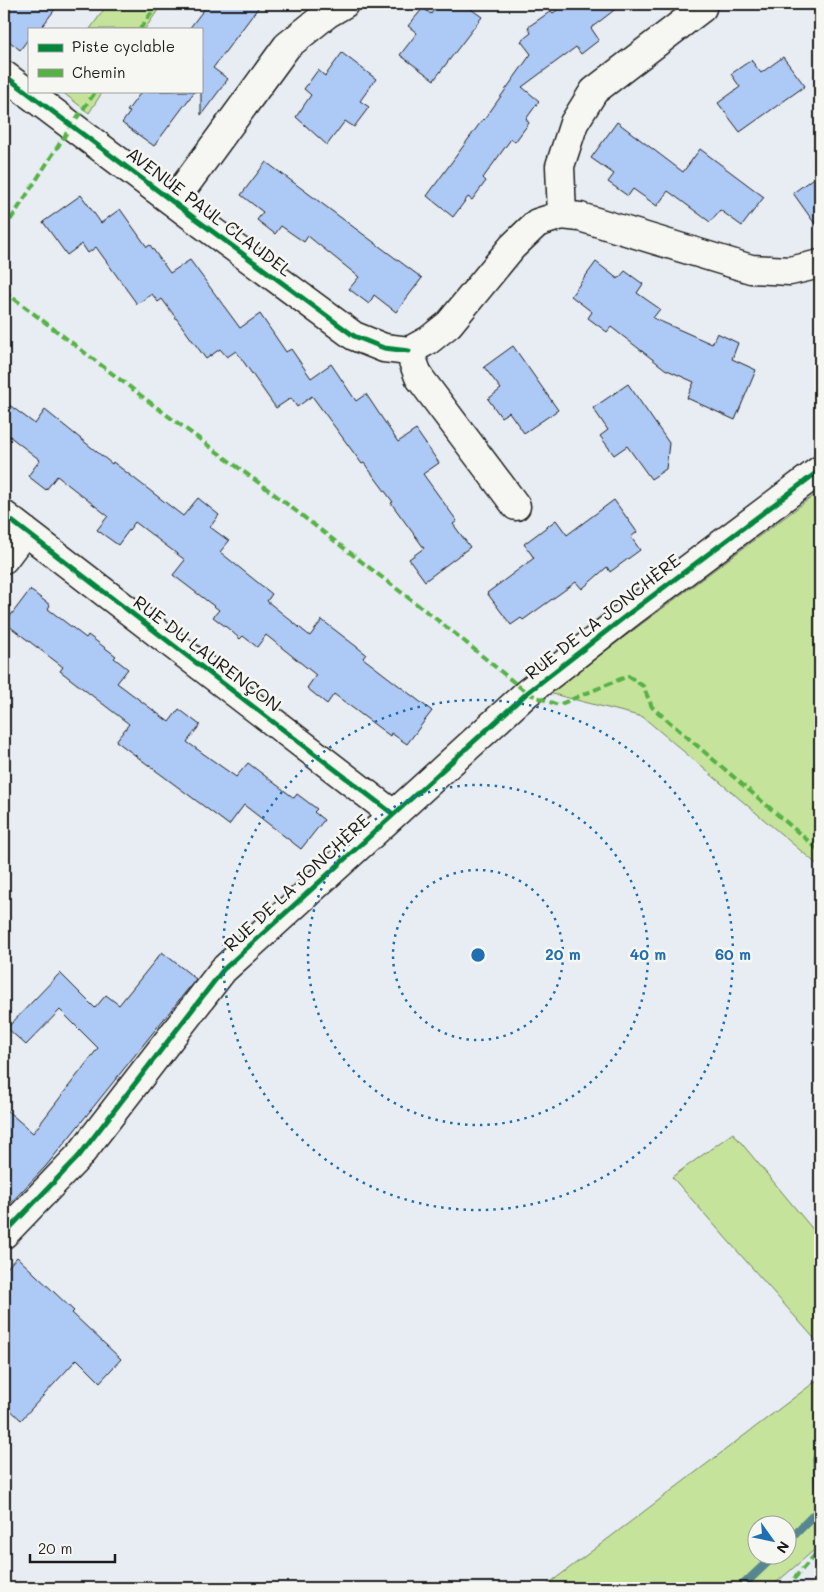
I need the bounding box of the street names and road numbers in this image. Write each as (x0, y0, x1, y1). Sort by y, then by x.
street label: AVENUE PAUL CLAUDEL (122, 141, 298, 282)
street label: RUE DE LA JONCHÈRE (520, 548, 685, 684)
street label: RUE DU LAURENÇON (129, 590, 286, 717)
street label: RUE DE LA JONCHÈRE (218, 808, 374, 956)

